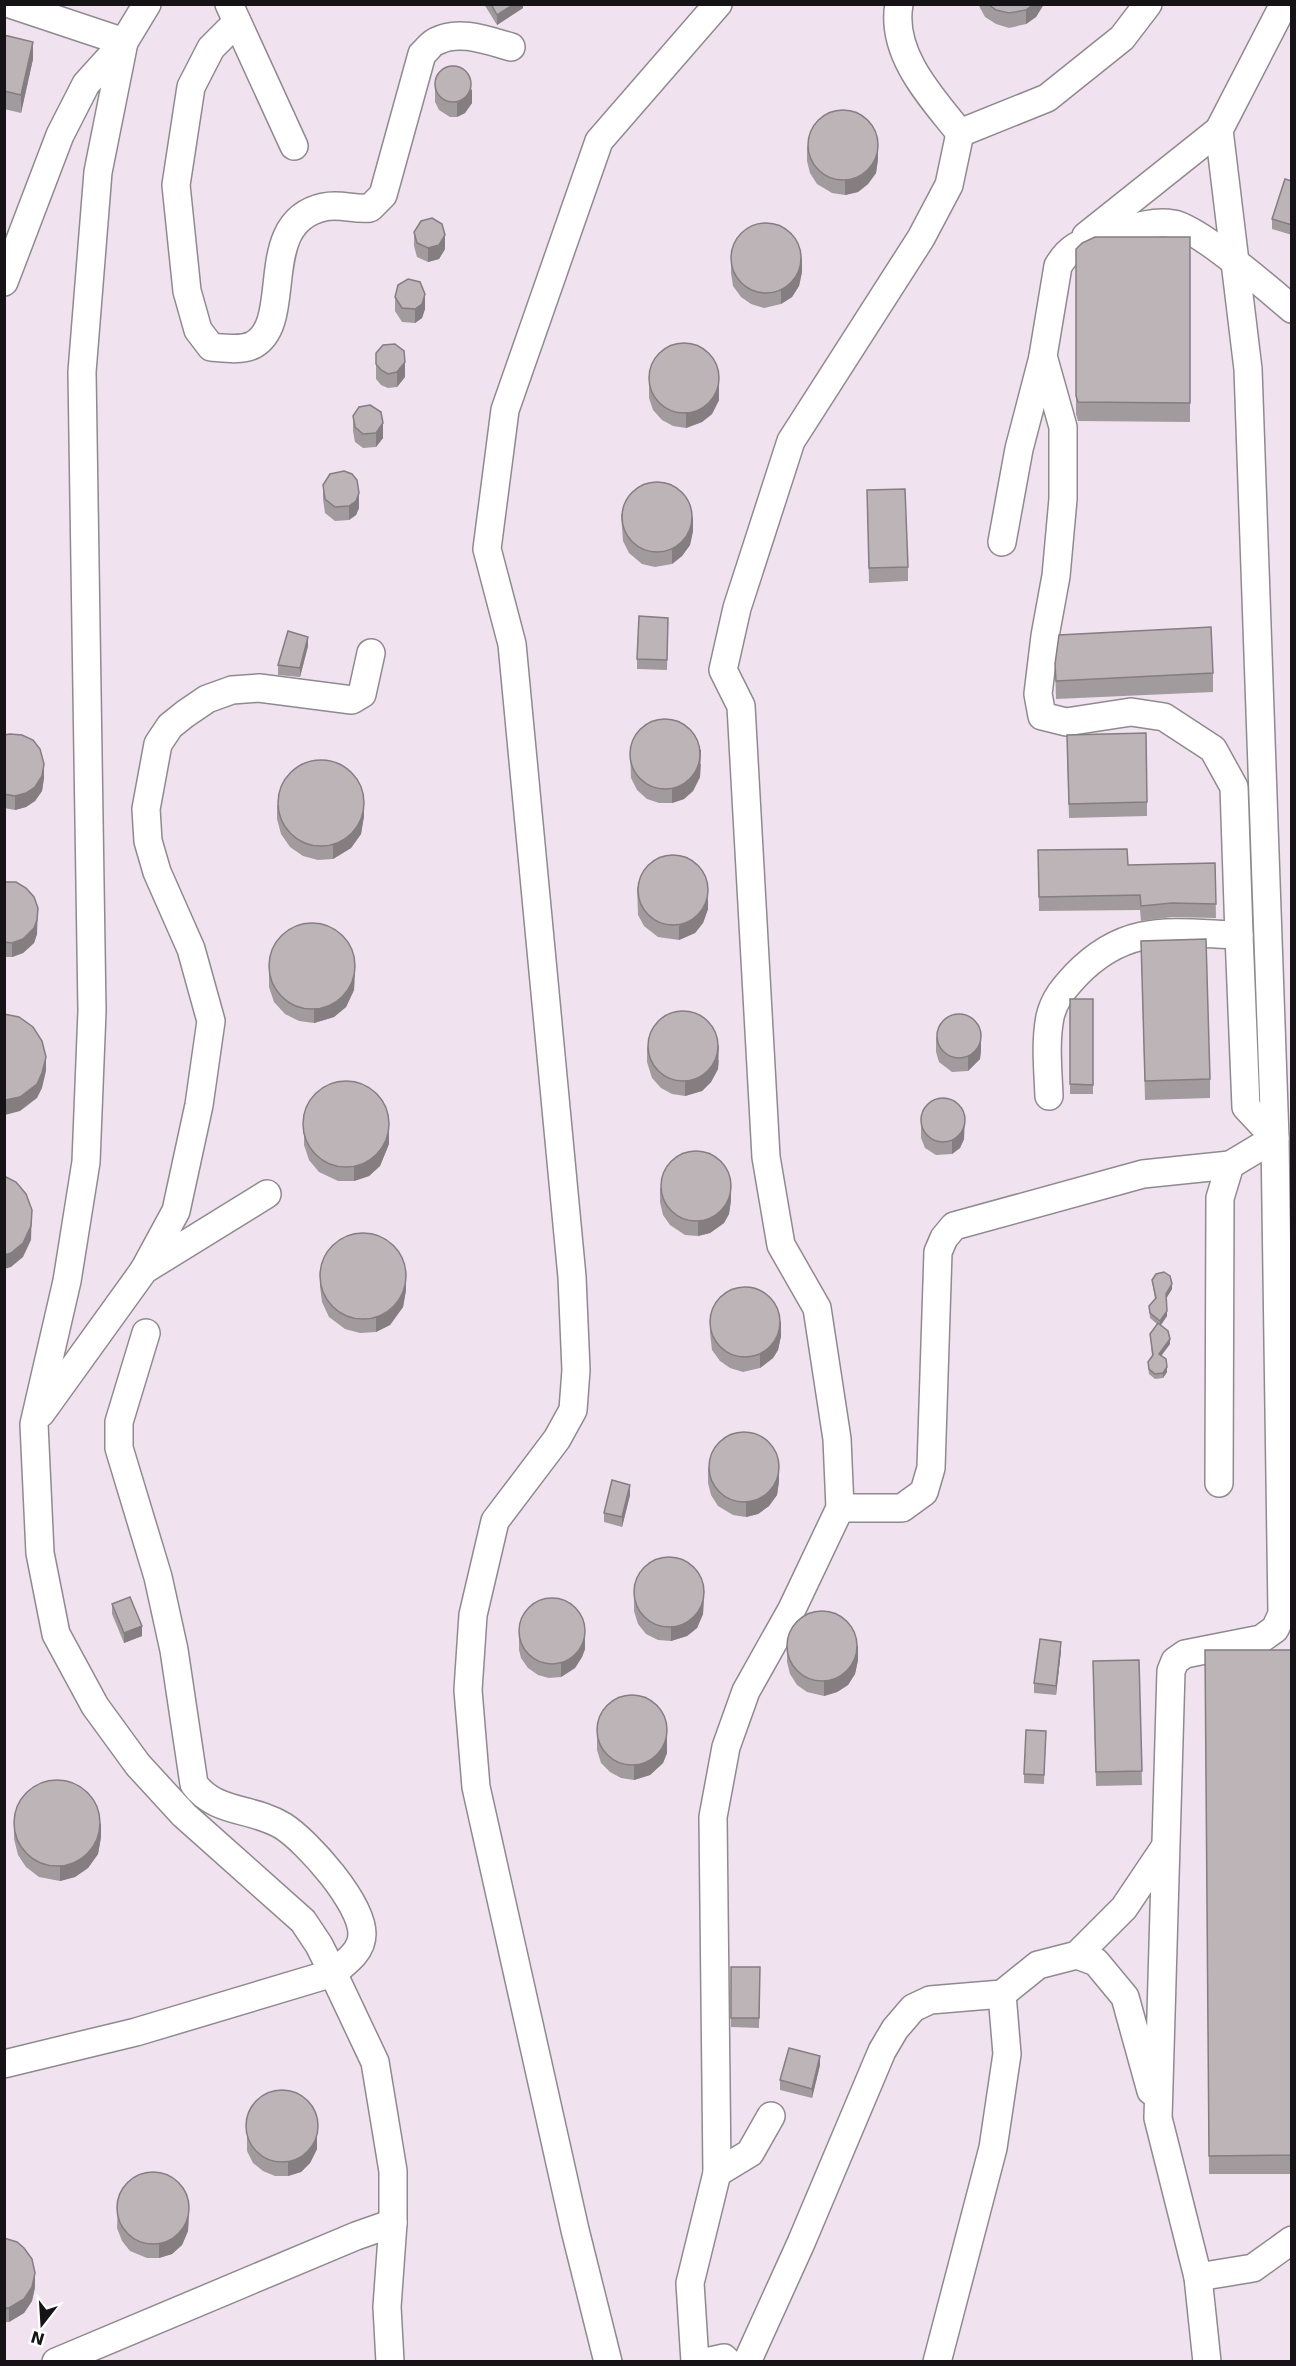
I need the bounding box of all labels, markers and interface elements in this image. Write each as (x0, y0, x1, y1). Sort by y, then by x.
north arrow (12, 2294, 72, 2354)
text: N (29, 2327, 47, 2349)

